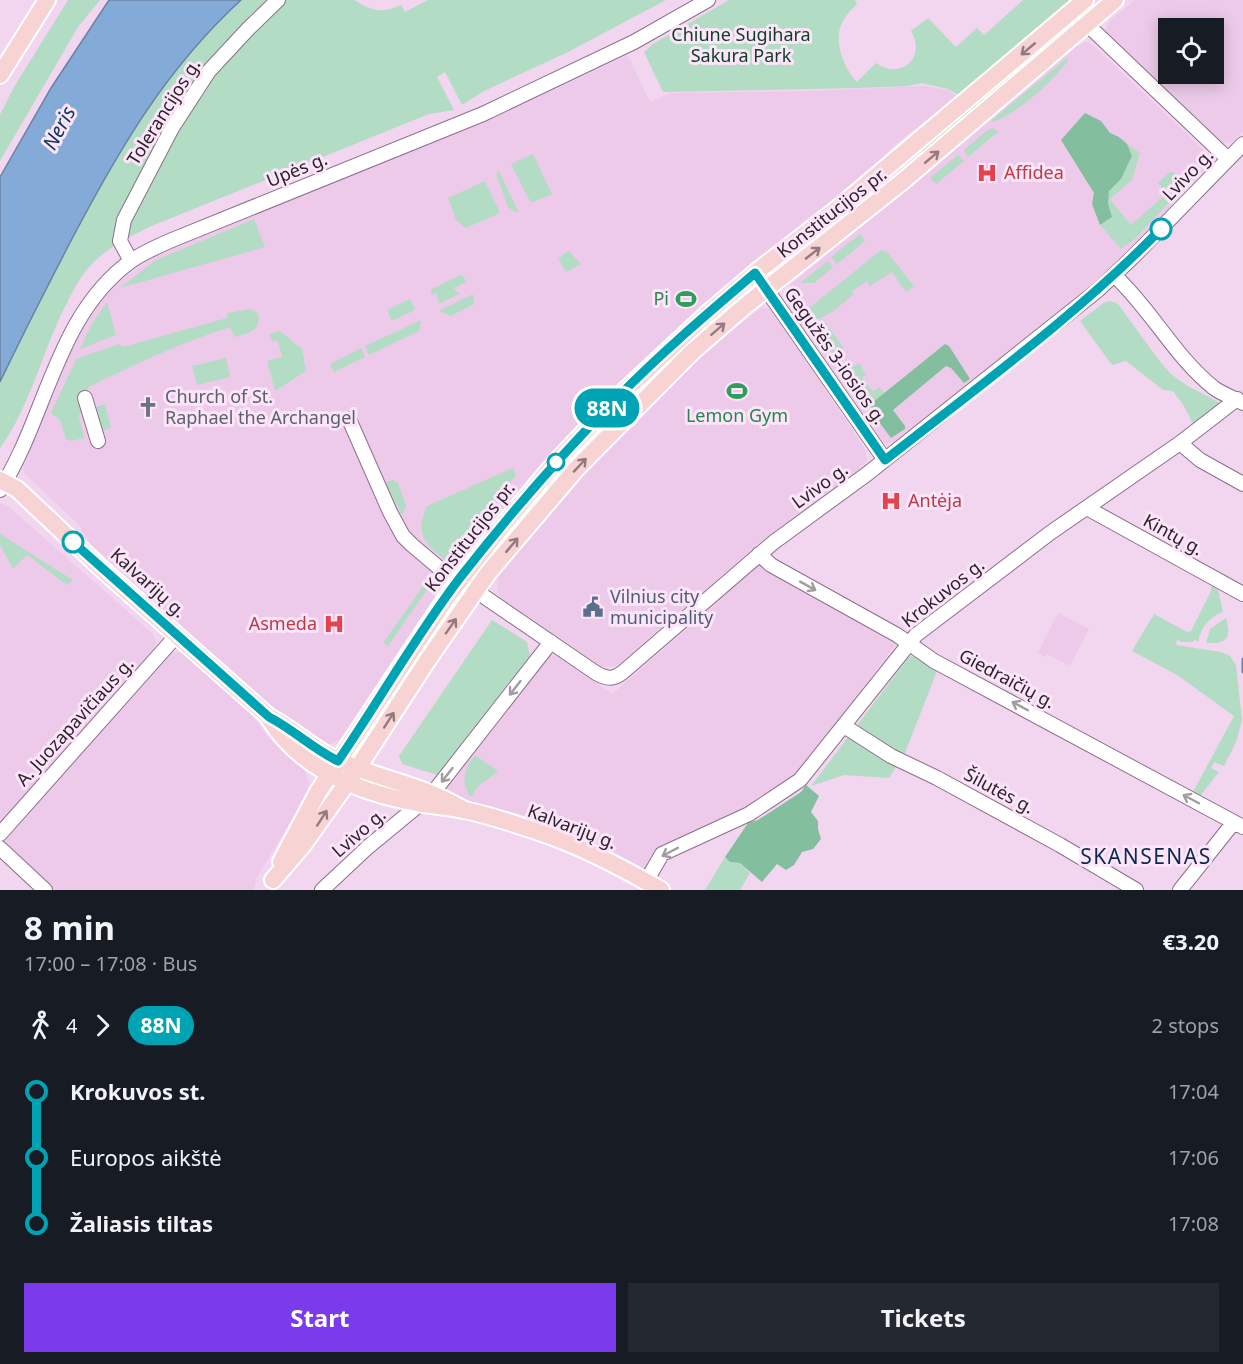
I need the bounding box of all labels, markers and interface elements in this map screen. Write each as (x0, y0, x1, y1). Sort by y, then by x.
map controls (1158, 18, 1224, 84)
button: locate (1158, 18, 1224, 84)
park label: Chiune Sugihara Sakura Park (671, 22, 811, 67)
one-way arrow (1021, 42, 1036, 56)
street label: Tolerancijos g. (121, 54, 205, 169)
water label: Neris (36, 101, 81, 154)
street label: Lvivo g. (1156, 143, 1218, 206)
street label: Upės g. (263, 146, 331, 192)
one-way arrow (924, 150, 939, 164)
place label: Affidea (1004, 160, 1064, 184)
hospital icon: Affidea (975, 161, 999, 185)
street label: Konstitucijos pr. (772, 162, 891, 263)
unlabelled marker (1150, 218, 1172, 240)
one-way arrow (805, 246, 821, 259)
street label: Gegužės 3-iosios g. (779, 282, 892, 429)
place label: Pi (653, 286, 669, 310)
sports icon: Pi (674, 287, 698, 311)
one-way arrow (710, 322, 725, 336)
sports icon: Lemon Gym (725, 379, 749, 403)
place label: Church of St. Raphael the Archangel (165, 384, 356, 429)
line badge: 88N (572, 388, 642, 428)
text: 88N (586, 394, 628, 422)
church icon: Church of St. Raphael the Archangel (136, 395, 160, 419)
place label: Lemon Gym (686, 403, 788, 427)
unlabelled marker (547, 453, 565, 471)
street label: Lvivo g. (787, 457, 852, 514)
one-way arrow (573, 458, 587, 473)
street label: Konstitucijos pr. (419, 477, 520, 596)
place label: Antėja (908, 488, 962, 512)
hospital icon: Antėja (879, 489, 903, 513)
street label: Kintų g. (1139, 508, 1208, 560)
unlabelled marker (62, 531, 84, 553)
one-way arrow (505, 537, 518, 553)
street label: Kalvarijų g. (106, 542, 191, 622)
street label: Krokuvos g. (896, 552, 989, 632)
one-way arrow (799, 580, 816, 592)
place label: Vilnius city municipality (610, 584, 714, 629)
public building icon: Vilnius city municipality (581, 595, 605, 619)
place label: Asmeda (249, 611, 317, 635)
hospital icon: Asmeda (322, 612, 346, 636)
one-way arrow (445, 618, 457, 635)
street label: Giedraičių g. (955, 643, 1060, 714)
street label: A. Juozapavičiaus g. (10, 652, 138, 791)
one-way arrow (509, 680, 522, 696)
one-way arrow (1012, 700, 1029, 712)
one-way arrow (383, 712, 395, 729)
street label: Šilutės g. (960, 762, 1039, 819)
one-way arrow (440, 767, 453, 783)
one-way arrow (1183, 793, 1201, 804)
street label: Kalvarijų g. (524, 798, 620, 854)
street label: Lvivo g. (326, 802, 390, 862)
one-way arrow (316, 810, 328, 826)
district label: SKANSENAS (1080, 842, 1212, 870)
one-way arrow (662, 846, 680, 858)
text: 8 min (24, 905, 115, 950)
text: €3.20 (1162, 926, 1219, 956)
text: 17:00 – 17:08 · Bus (24, 950, 197, 977)
icon: walk (24, 1009, 57, 1042)
icon: forward (86, 1009, 119, 1042)
text: 88N (140, 1011, 182, 1039)
text: 4 (66, 1012, 77, 1039)
text: 2 stops (1152, 1012, 1219, 1039)
text: Krokuvos st. (70, 1076, 206, 1106)
text: 17:04 (1168, 1078, 1219, 1105)
text: Europos aikštė (70, 1142, 222, 1172)
text: 17:06 (1168, 1144, 1219, 1171)
text: Žaliasis tiltas (70, 1208, 213, 1238)
text: 17:08 (1168, 1210, 1219, 1237)
button: Start (24, 1283, 616, 1352)
button: Tickets (628, 1283, 1219, 1352)

